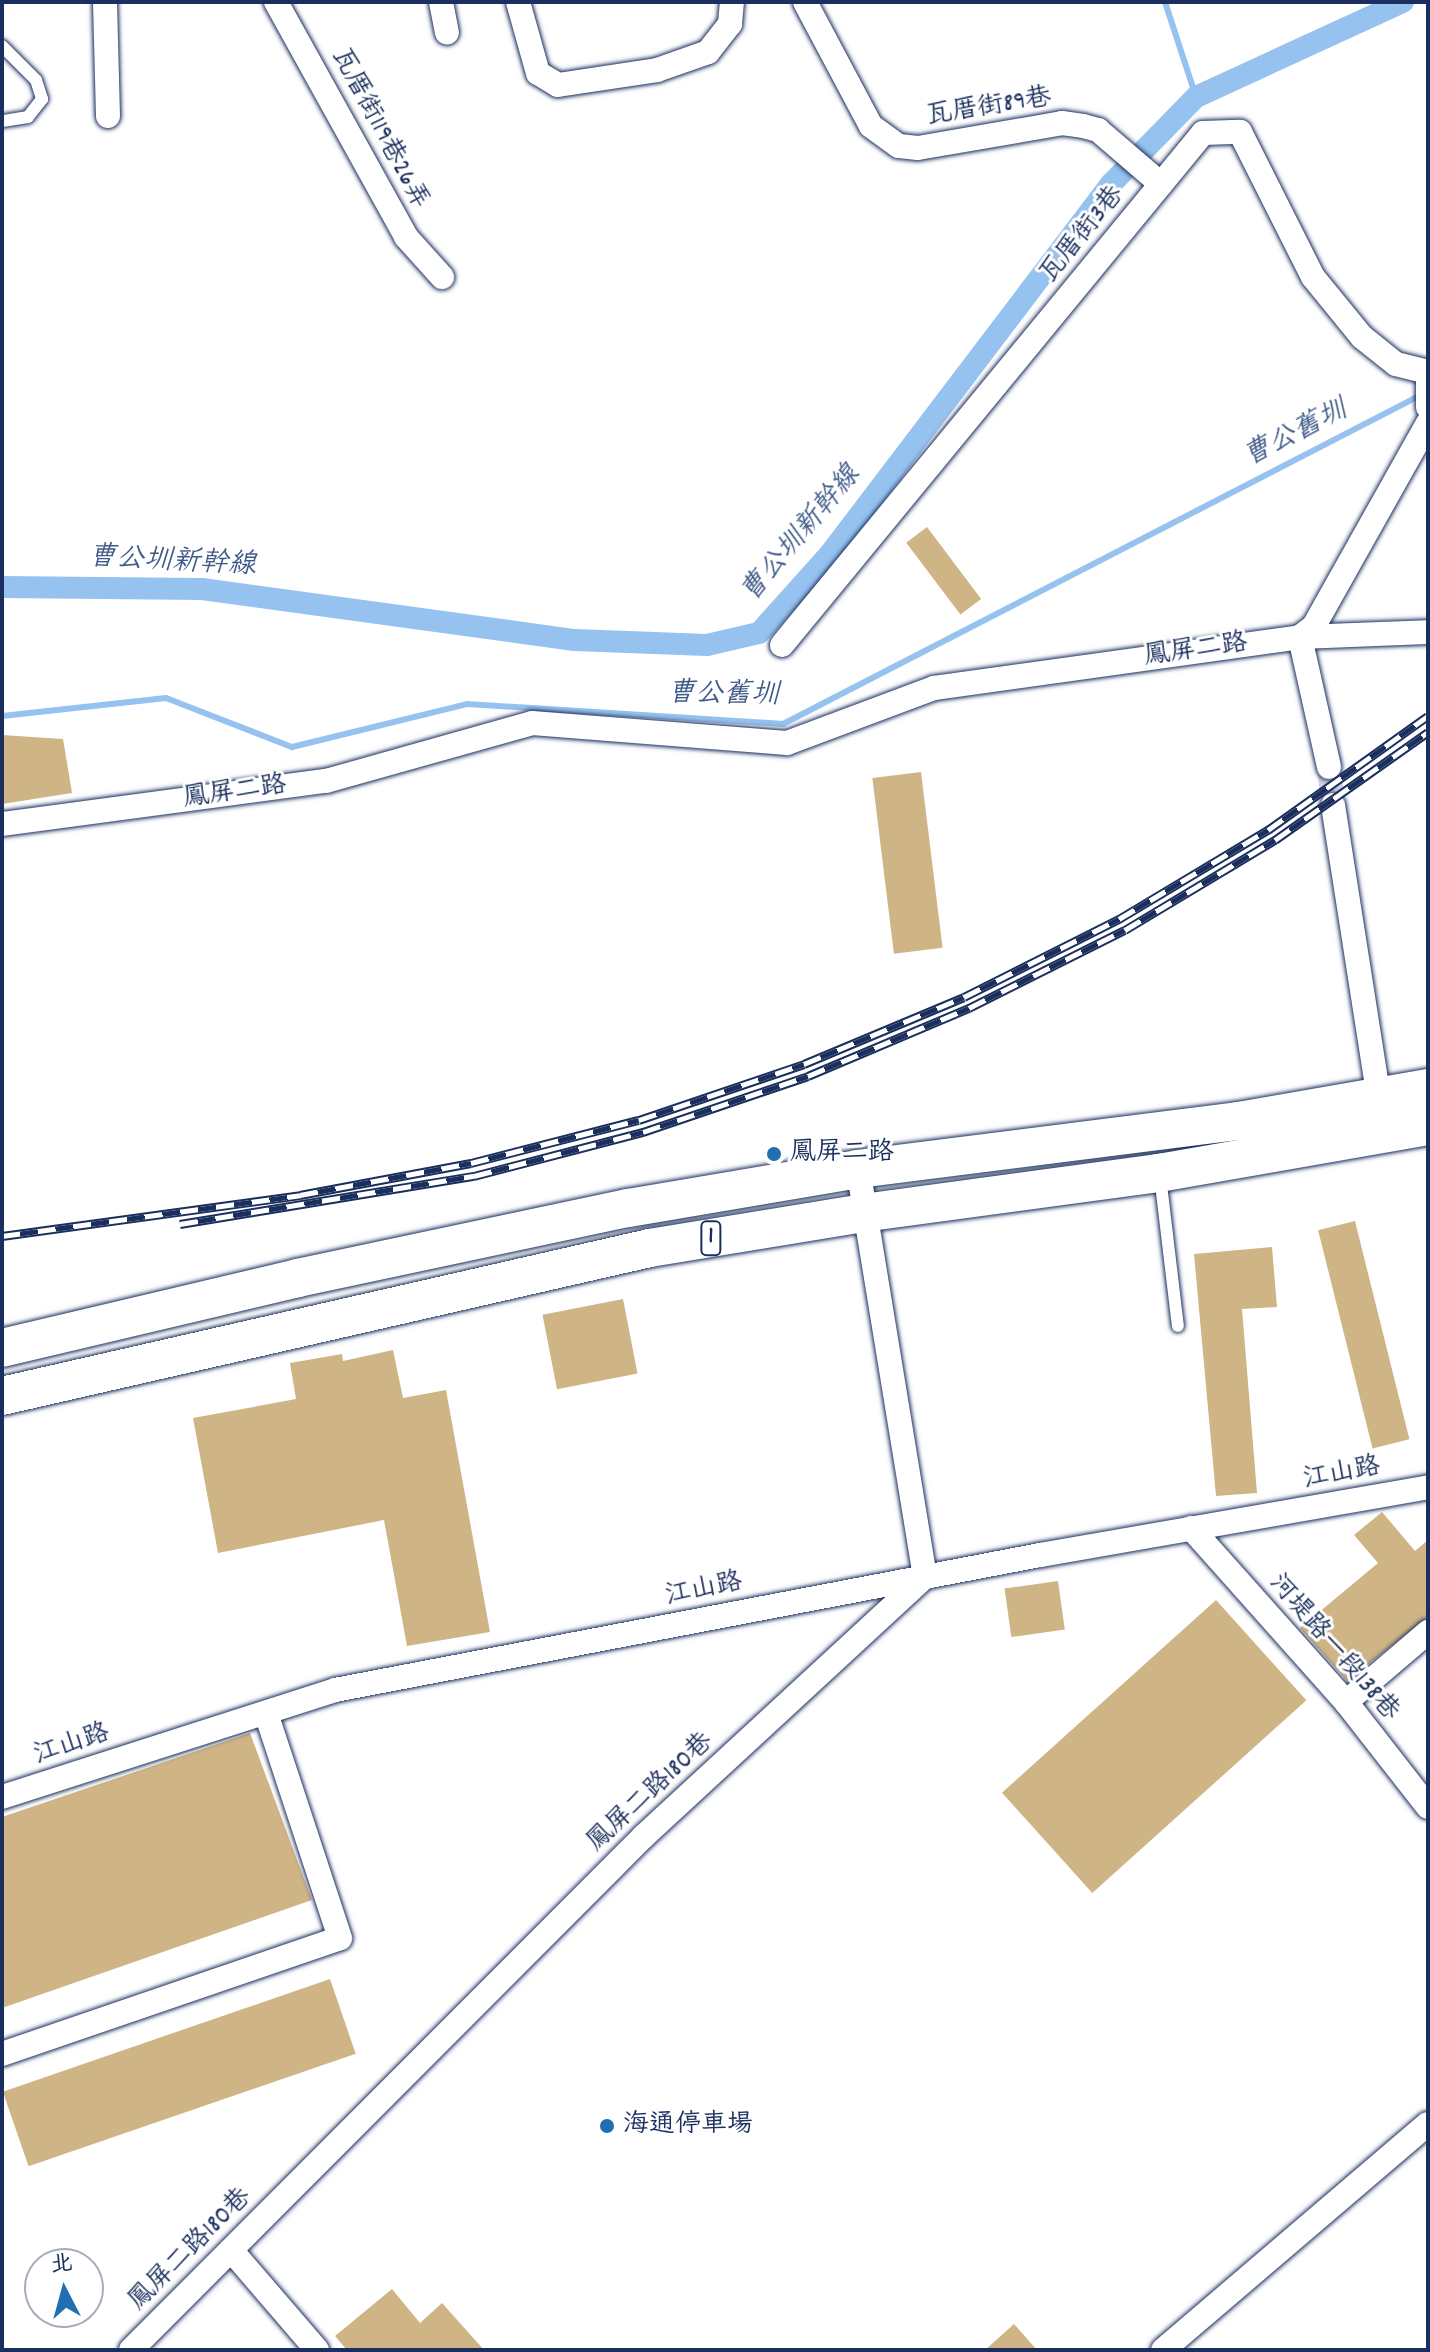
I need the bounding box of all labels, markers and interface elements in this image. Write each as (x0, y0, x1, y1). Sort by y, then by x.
street label: 瓦厝街119巷26弄 (324, 43, 434, 215)
street label: 瓦厝街89巷 (924, 83, 1054, 133)
street label: 瓦厝街3巷 (1035, 180, 1131, 290)
water label: 曹公舊圳 (1238, 395, 1354, 475)
water label: 曹公圳新幹線 (735, 460, 869, 610)
water label: 曹公圳新幹線 (87, 542, 257, 584)
street label: 鳳屏二路 (1142, 628, 1250, 674)
water label: 曹公舊圳 (667, 678, 779, 714)
street label: 鳳屏二路 (181, 770, 289, 816)
place label: 鳳屏二路 (790, 1138, 894, 1170)
marker: 鳳屏二路 (765, 1145, 783, 1163)
road number: 1 (699, 1218, 723, 1258)
street label: 江山路 (1301, 1452, 1383, 1496)
street label: 江山路 (663, 1567, 745, 1613)
street label: 河堤路一段138巷 (1261, 1568, 1405, 1728)
street label: 江山路 (30, 1718, 114, 1772)
street label: 鳳屏二路180巷 (582, 1727, 720, 1859)
place label: 海通停車場 (623, 2110, 753, 2142)
marker: 海通停車場 (598, 2117, 616, 2135)
street label: 鳳屏二路180巷 (123, 2182, 259, 2318)
north arrow (24, 2248, 104, 2328)
text: 北 (49, 2249, 74, 2282)

